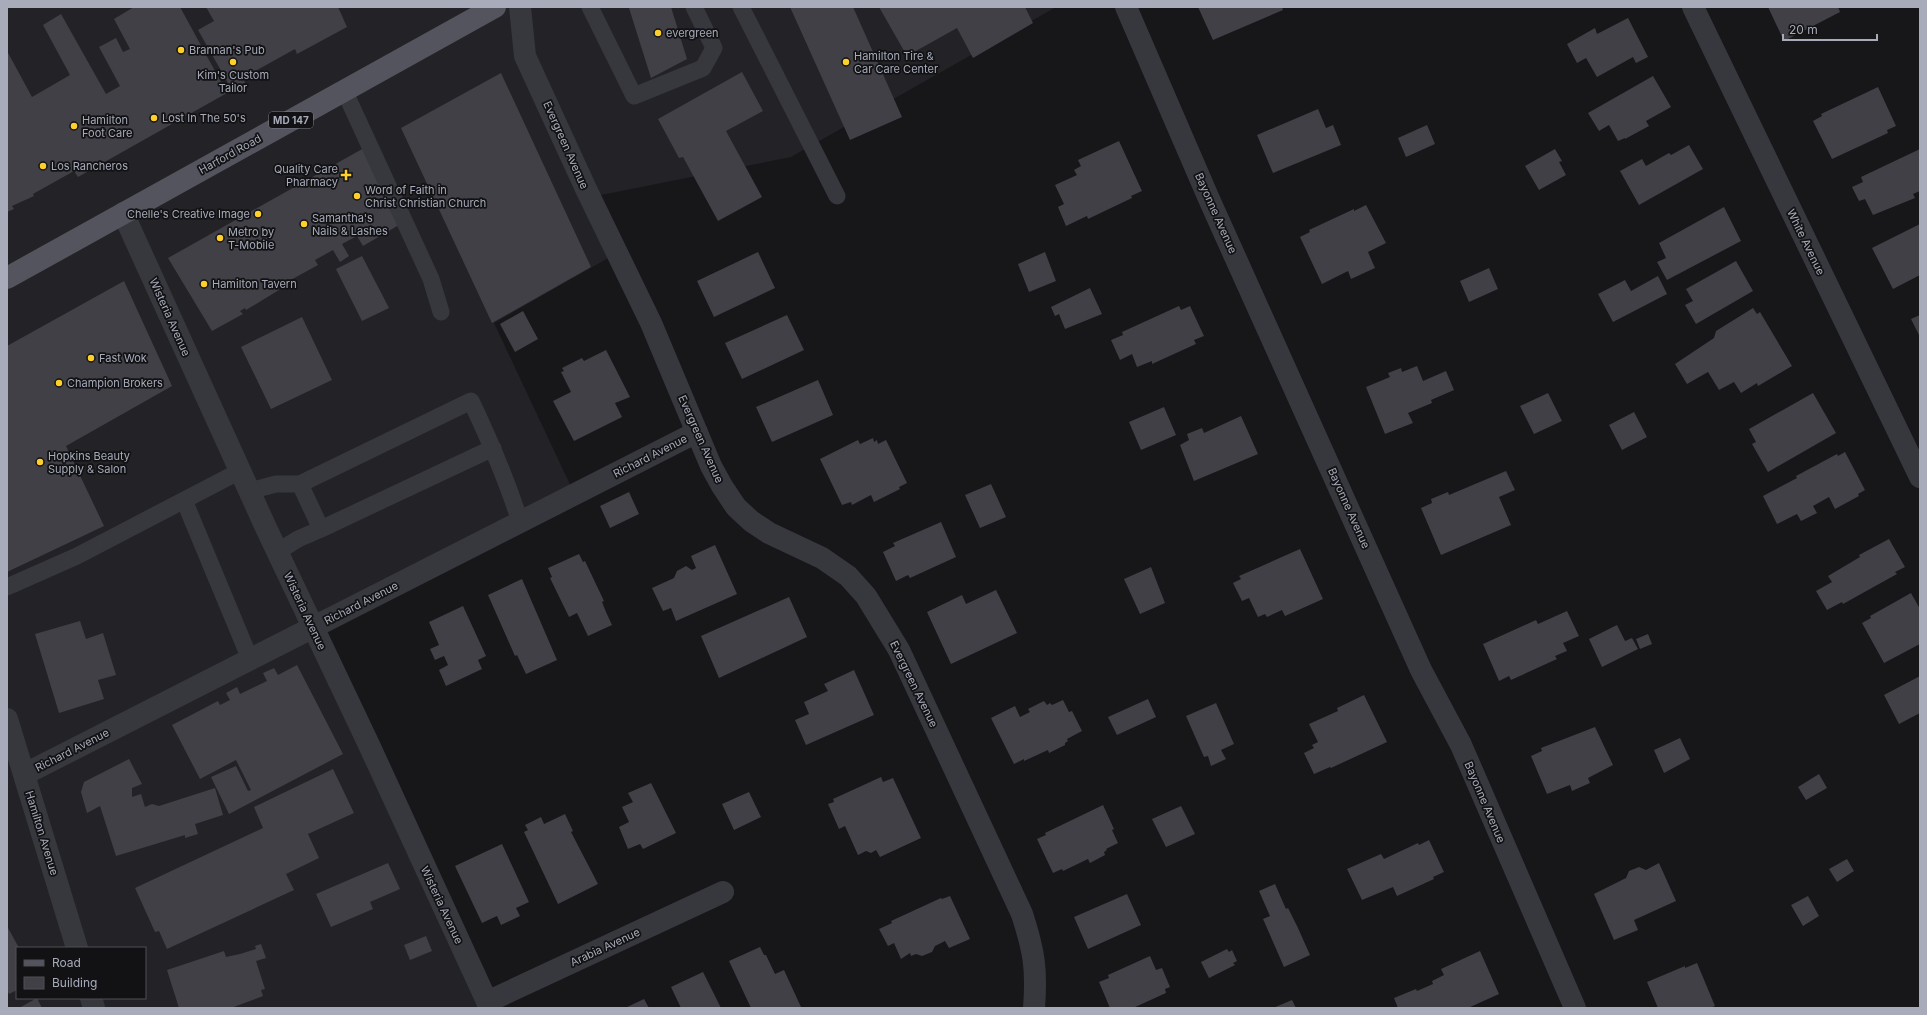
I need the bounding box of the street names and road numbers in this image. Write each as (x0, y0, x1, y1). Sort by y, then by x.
street label: Evergreen Avenue (540, 99, 592, 191)
road number: MD 147 (269, 112, 313, 128)
street label: Harford Road (196, 131, 264, 177)
street label: Bayonne Avenue (1192, 170, 1240, 256)
street label: White Avenue (1784, 207, 1828, 277)
street label: Wisteria Avenue (146, 276, 194, 358)
street label: Evergreen Avenue (675, 393, 727, 485)
street label: Richard Avenue (611, 431, 689, 481)
street label: Bayonne Avenue (1325, 465, 1373, 551)
street label: Wisteria Avenue (281, 570, 329, 652)
street label: Richard Avenue (322, 578, 400, 628)
street label: Evergreen Avenue (887, 638, 941, 730)
street label: Richard Avenue (33, 725, 111, 775)
street label: Bayonne Avenue (1462, 759, 1508, 845)
street label: Hamilton Avenue (22, 789, 62, 877)
street label: Wisteria Avenue (418, 864, 466, 946)
street label: Arabia Avenue (568, 925, 642, 969)

